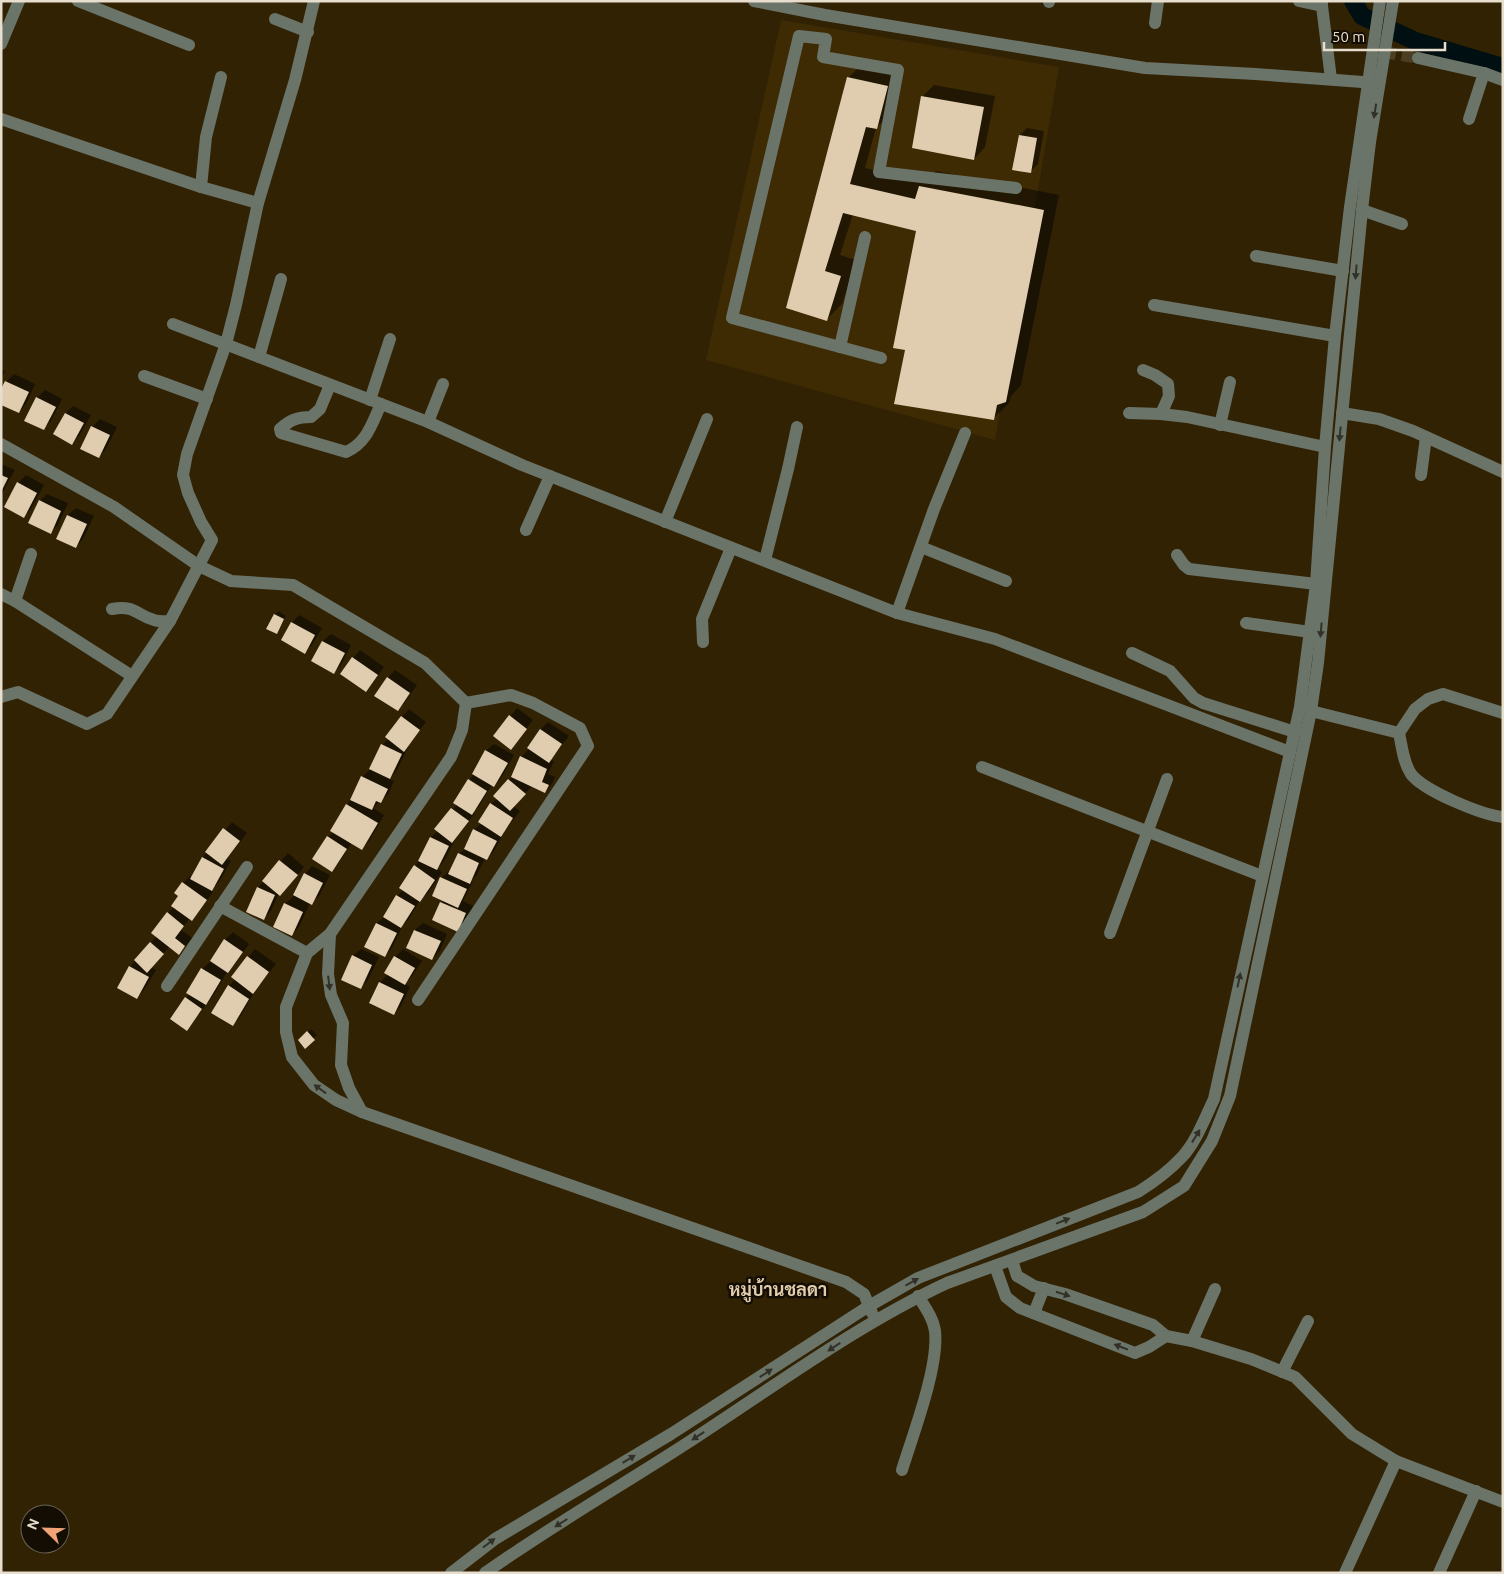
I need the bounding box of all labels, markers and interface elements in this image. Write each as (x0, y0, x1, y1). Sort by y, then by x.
scale bar (1324, 20, 1445, 52)
text: 50 m (1332, 28, 1365, 45)
one-way arrow (1370, 103, 1378, 119)
one-way arrow (1352, 264, 1360, 280)
one-way arrow (1335, 426, 1343, 442)
one-way arrow (1317, 623, 1325, 639)
one-way arrow (1235, 973, 1243, 988)
one-way arrow (325, 975, 333, 991)
one-way arrow (314, 1083, 327, 1094)
one-way arrow (1191, 1129, 1200, 1143)
one-way arrow (1056, 1217, 1070, 1225)
district label: หมู่บ้านชลดา (729, 1278, 827, 1303)
one-way arrow (905, 1278, 919, 1286)
one-way arrow (1055, 1290, 1070, 1298)
one-way arrow (827, 1342, 841, 1352)
one-way arrow (1114, 1343, 1128, 1351)
one-way arrow (759, 1368, 773, 1378)
one-way arrow (691, 1431, 705, 1441)
one-way arrow (622, 1455, 635, 1464)
north arrow (20, 1504, 70, 1554)
text: N (24, 1516, 42, 1532)
one-way arrow (554, 1518, 567, 1528)
one-way arrow (482, 1538, 496, 1548)

